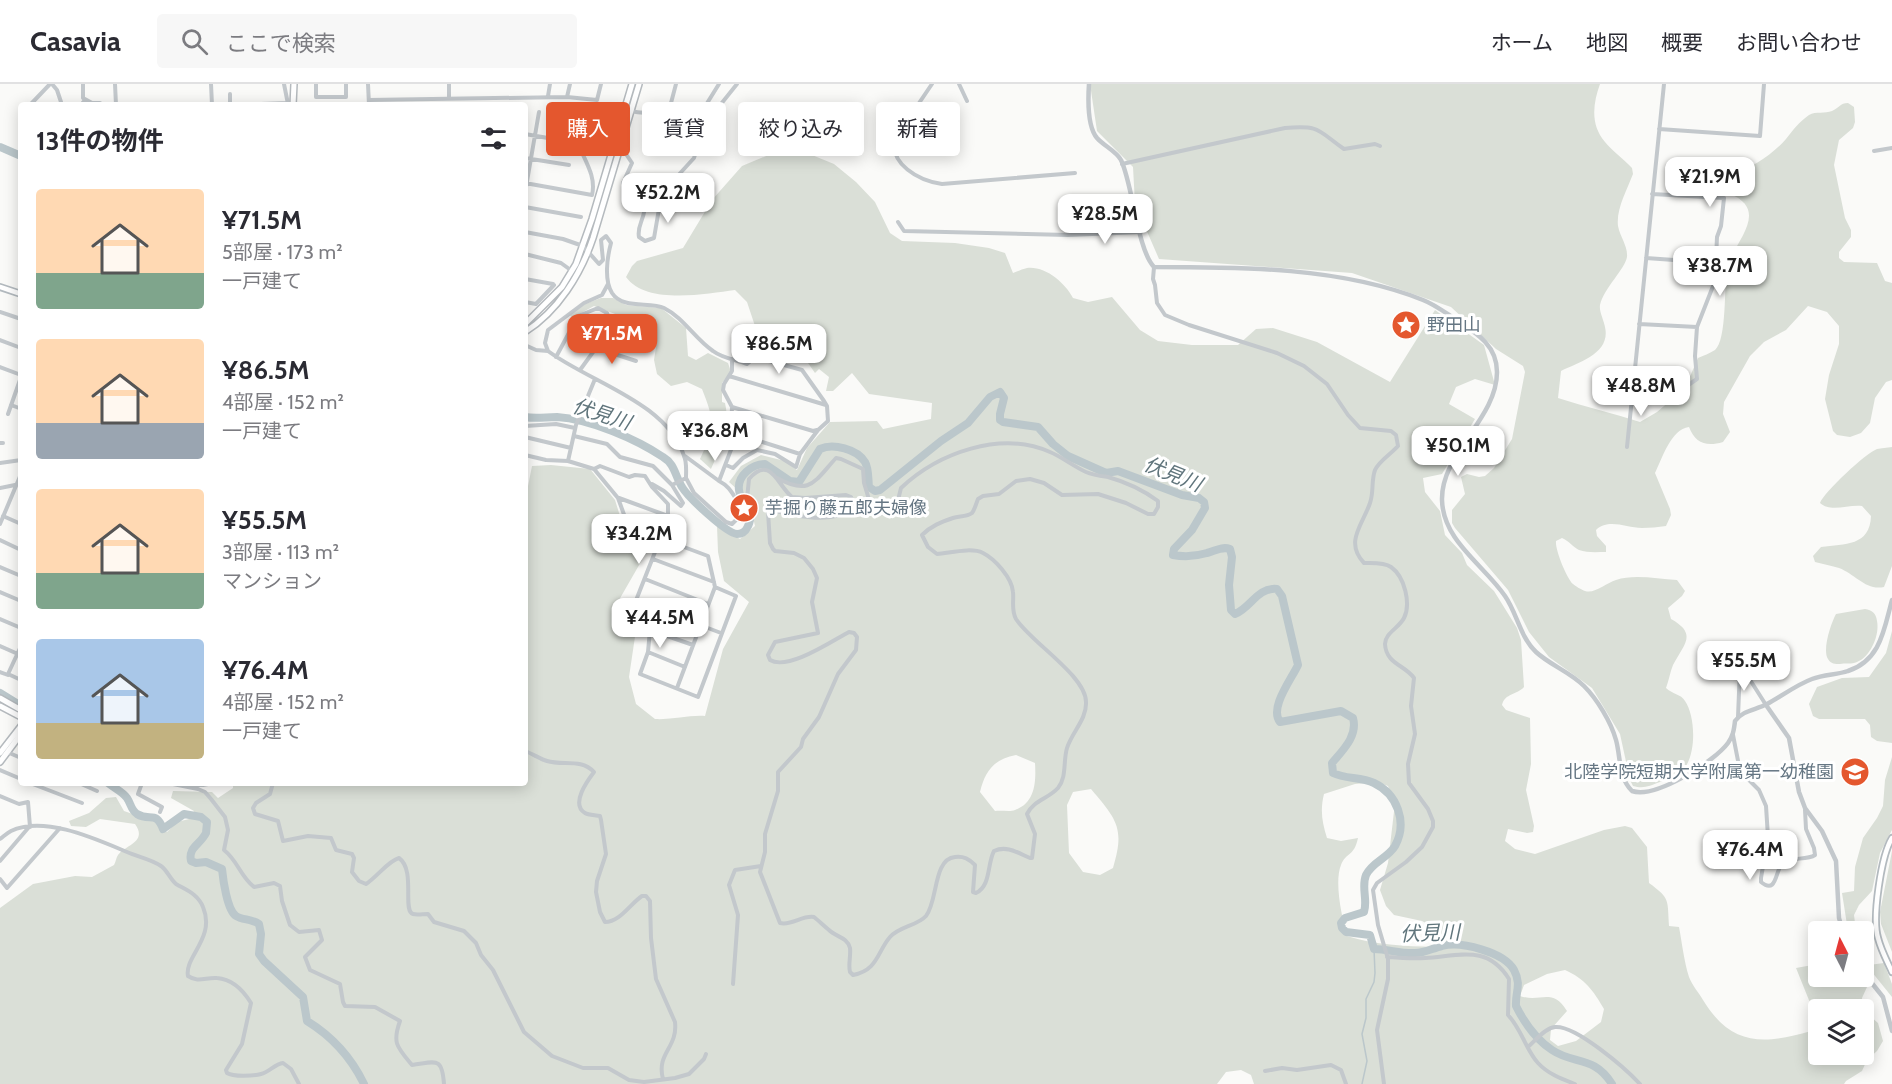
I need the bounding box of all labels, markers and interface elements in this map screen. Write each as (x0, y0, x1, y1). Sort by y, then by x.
search box (157, 14, 577, 68)
text: Casavia (30, 24, 121, 58)
icon: search (178, 25, 211, 58)
text: ここで検索 (226, 30, 336, 57)
text: ホーム (1491, 30, 1553, 55)
text: 地図 (1586, 30, 1628, 55)
text: 概要 (1661, 30, 1703, 55)
text: お問い合わせ (1736, 30, 1862, 55)
chip: 購入 (546, 102, 630, 156)
chip: 賃貸 (642, 102, 726, 156)
chip: 絞り込み (738, 102, 864, 156)
chip: 新着 (876, 102, 960, 156)
icon: filters (477, 122, 510, 155)
text: 13件の物件 (36, 125, 164, 157)
pin: ¥21.9M (1661, 157, 1759, 208)
text: ¥21.9M (1679, 164, 1741, 188)
pin: ¥52.2M (619, 173, 717, 224)
text: ¥52.2M (635, 180, 701, 204)
pin: ¥28.5M (1056, 194, 1154, 245)
text: ¥28.5M (1072, 201, 1138, 225)
text: ¥71.5M (222, 204, 302, 236)
icon: home (84, 213, 156, 285)
text: 5部屋 · 173 m² (222, 240, 343, 264)
pin: ¥38.7M (1671, 246, 1769, 297)
text: ¥38.7M (1687, 253, 1753, 277)
text: 一戸建て (222, 269, 302, 293)
place icon: 野田山 (1390, 309, 1422, 341)
pin: ¥71.5M (563, 314, 661, 365)
place label: 野田山 (1427, 314, 1481, 336)
text: ¥71.5M (581, 321, 643, 345)
pin: ¥86.5M (730, 324, 828, 375)
text: ¥86.5M (745, 331, 813, 355)
text: ¥86.5M (222, 354, 309, 386)
icon: home (84, 363, 156, 435)
pin: ¥48.8M (1592, 366, 1690, 417)
text: ¥48.8M (1606, 373, 1676, 397)
text: 4部屋 · 152 m² (222, 390, 344, 414)
water label: 伏見川 (570, 393, 636, 435)
pin: ¥36.8M (666, 411, 764, 462)
text: ¥36.8M (681, 418, 749, 442)
text: 一戸建て (222, 419, 302, 443)
pin: ¥50.1M (1409, 426, 1507, 477)
text: ¥50.1M (1426, 433, 1490, 457)
water label: 伏見川 (1141, 452, 1207, 497)
place icon: 芋掘り藤五郎夫婦像 (728, 492, 760, 524)
place label: 芋掘り藤五郎夫婦像 (765, 497, 927, 519)
text: ¥55.5M (222, 504, 307, 536)
icon: home (84, 513, 156, 585)
pin: ¥34.2M (590, 514, 688, 565)
text: ¥34.2M (606, 521, 672, 545)
text: 3部屋 · 113 m² (222, 540, 339, 564)
text: マンション (222, 569, 322, 593)
pin: ¥44.5M (611, 598, 709, 649)
text: ¥44.5M (626, 605, 694, 629)
pin: ¥55.5M (1695, 641, 1793, 692)
text: ¥55.5M (1711, 648, 1777, 672)
text: ¥76.4M (222, 654, 309, 686)
icon: home (84, 663, 156, 735)
text: 4部屋 · 152 m² (222, 690, 344, 714)
text: 一戸建て (222, 719, 302, 743)
school or university icon: 北陸学院短期大学附属第一幼稚園 (1839, 756, 1871, 788)
place label: 北陸学院短期大学附属第一幼稚園 (1564, 761, 1834, 783)
pin: ¥76.4M (1701, 830, 1799, 881)
text: ¥76.4M (1717, 837, 1783, 861)
water label: 伏見川 (1400, 920, 1462, 946)
north arrow (1808, 921, 1874, 987)
map controls (1808, 921, 1874, 1065)
button: layers (1808, 999, 1874, 1065)

